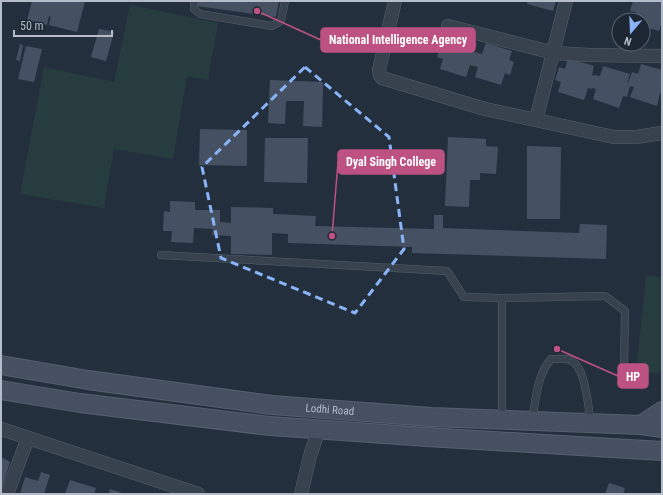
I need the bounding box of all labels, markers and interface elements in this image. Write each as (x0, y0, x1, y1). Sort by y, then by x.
scale bar (14, 12, 112, 38)
north arrow (611, 12, 651, 52)
text: 50 m (20, 19, 44, 33)
callout: National Intelligence Agency (321, 28, 475, 52)
text: National Intelligence Agency (329, 33, 468, 47)
text: N (622, 34, 633, 48)
callout: Dyal Singh College (338, 150, 444, 174)
text: Dyal Singh College (346, 155, 436, 169)
callout: HP (618, 364, 648, 388)
text: HP (626, 370, 640, 384)
street label: Lodhi Road (305, 402, 355, 418)

